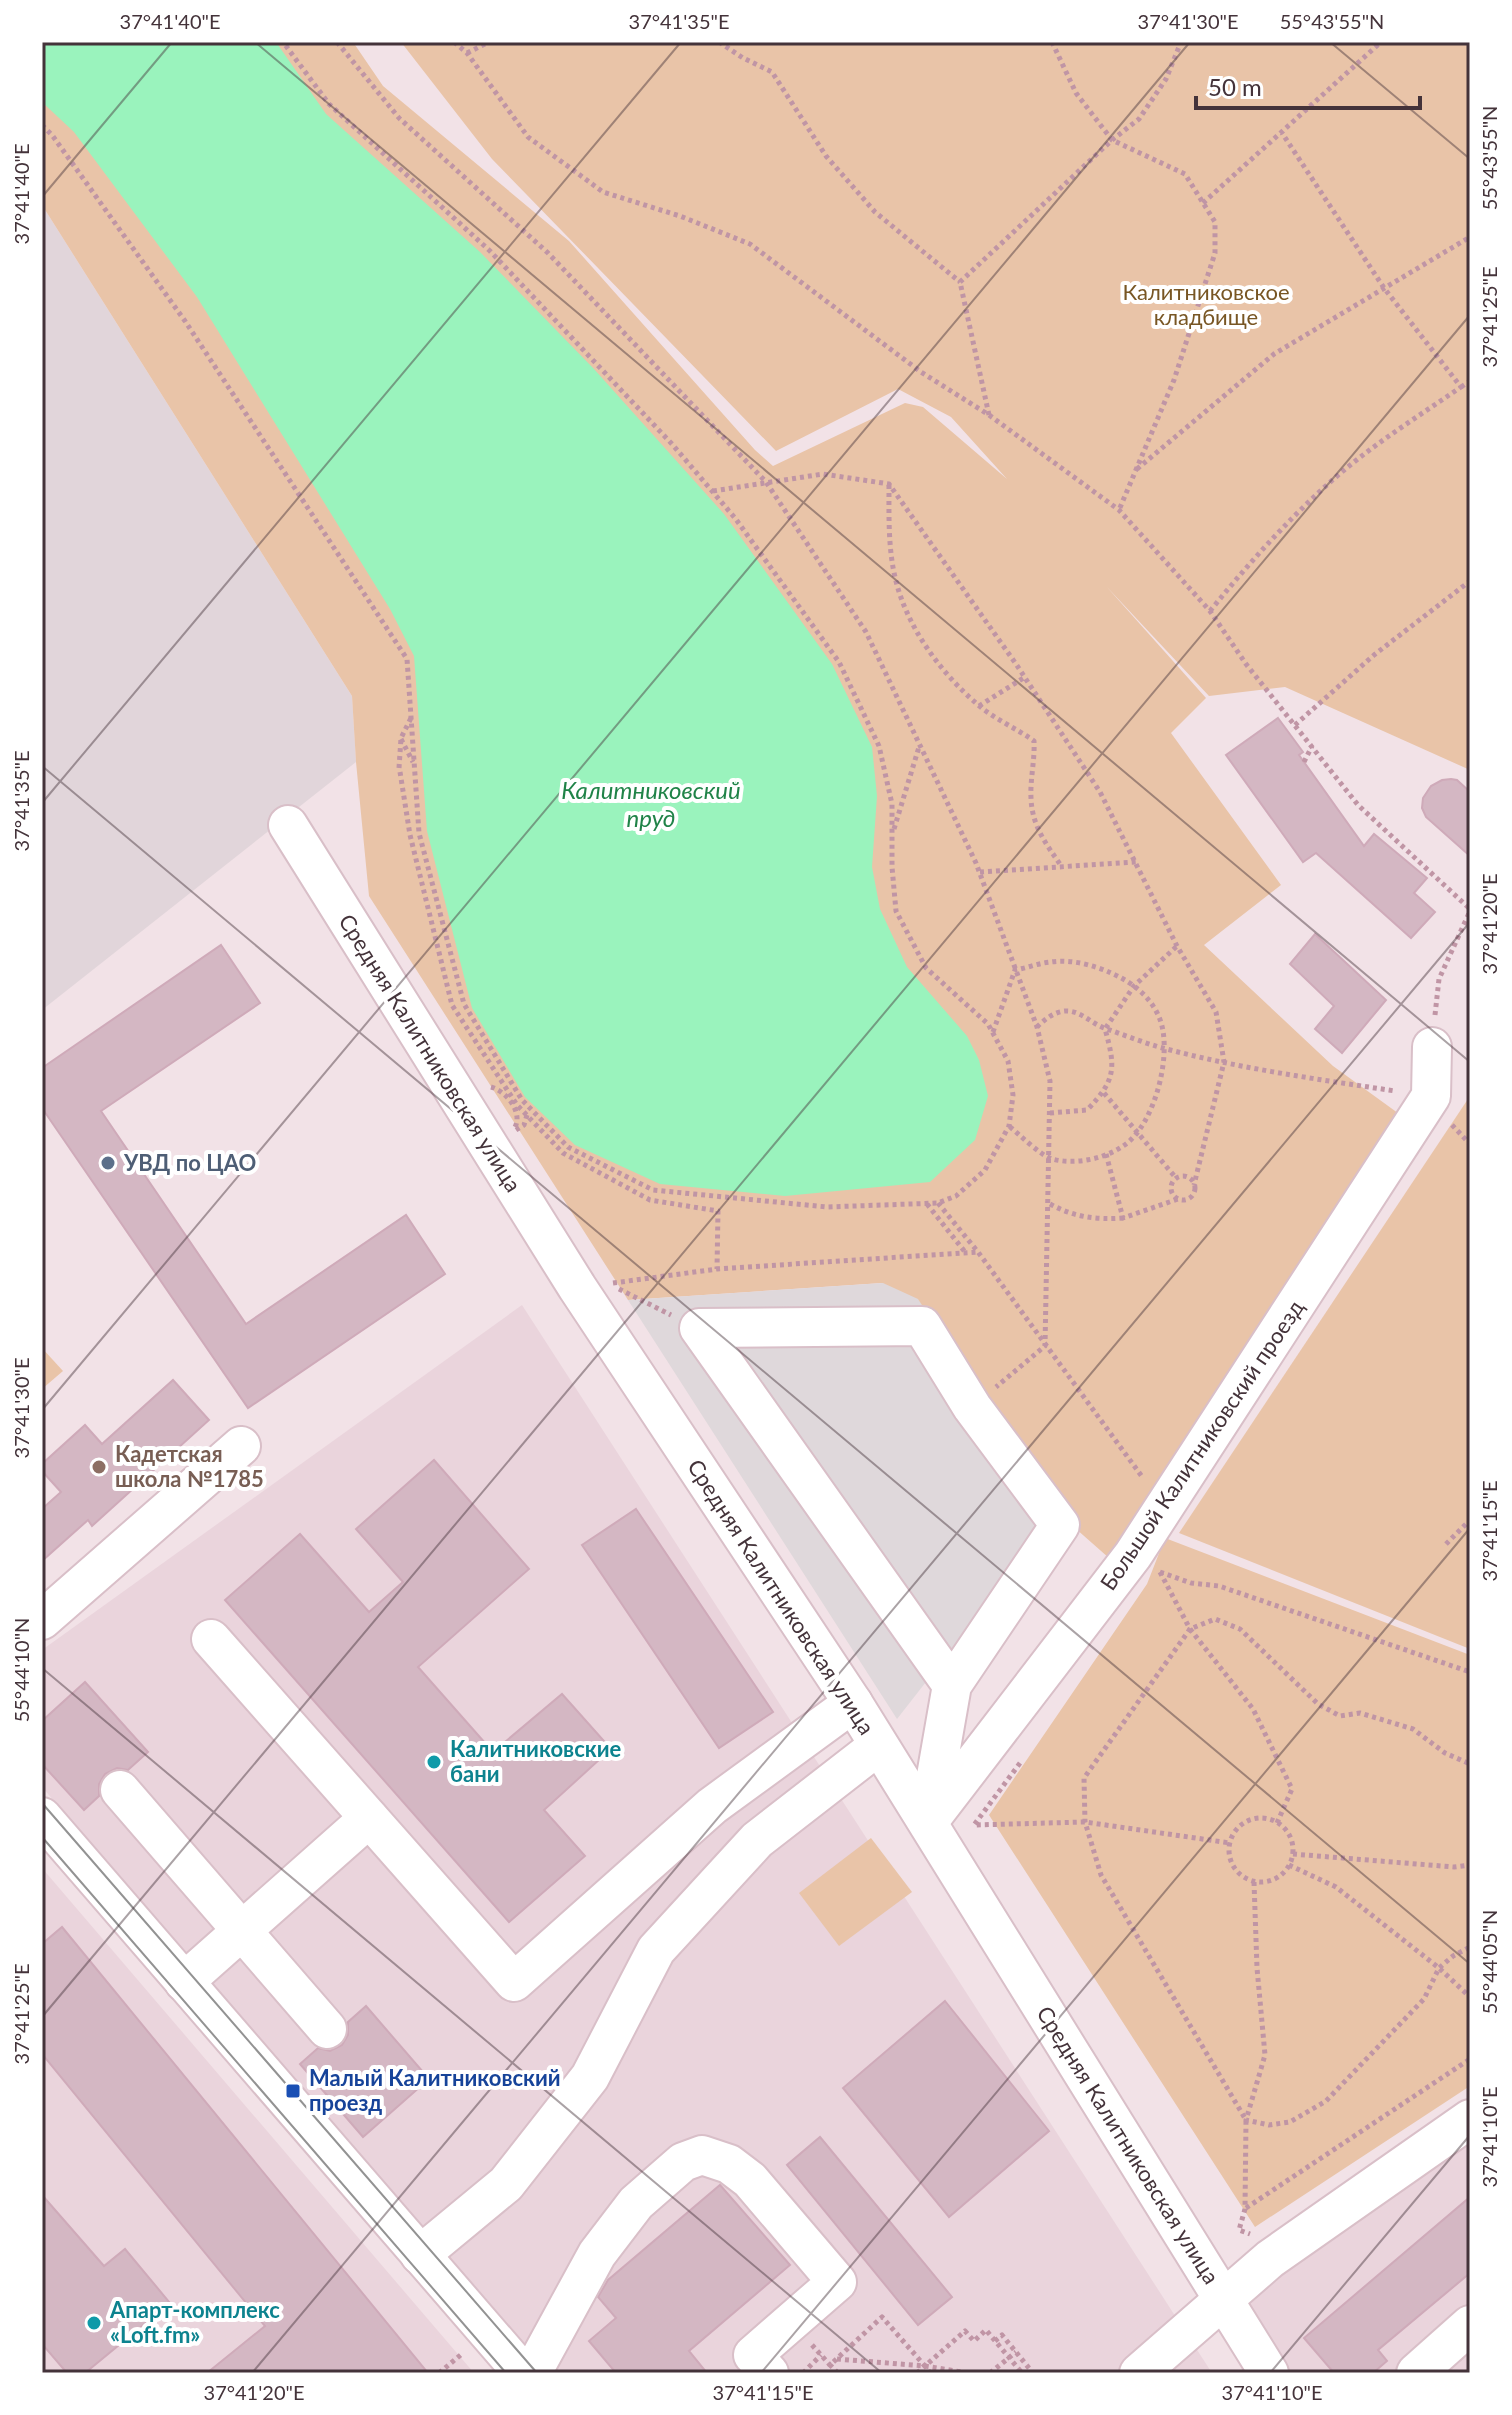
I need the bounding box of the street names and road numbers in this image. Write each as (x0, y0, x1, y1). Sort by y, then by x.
street label: Средняя Калитниковская улица (333, 909, 527, 1197)
street label: Большой Калитниковский проезд (1094, 1294, 1309, 1595)
street label: Средняя Калитниковская улица (682, 1454, 881, 1739)
street label: Средняя Калитниковская улица (1031, 2001, 1225, 2289)

